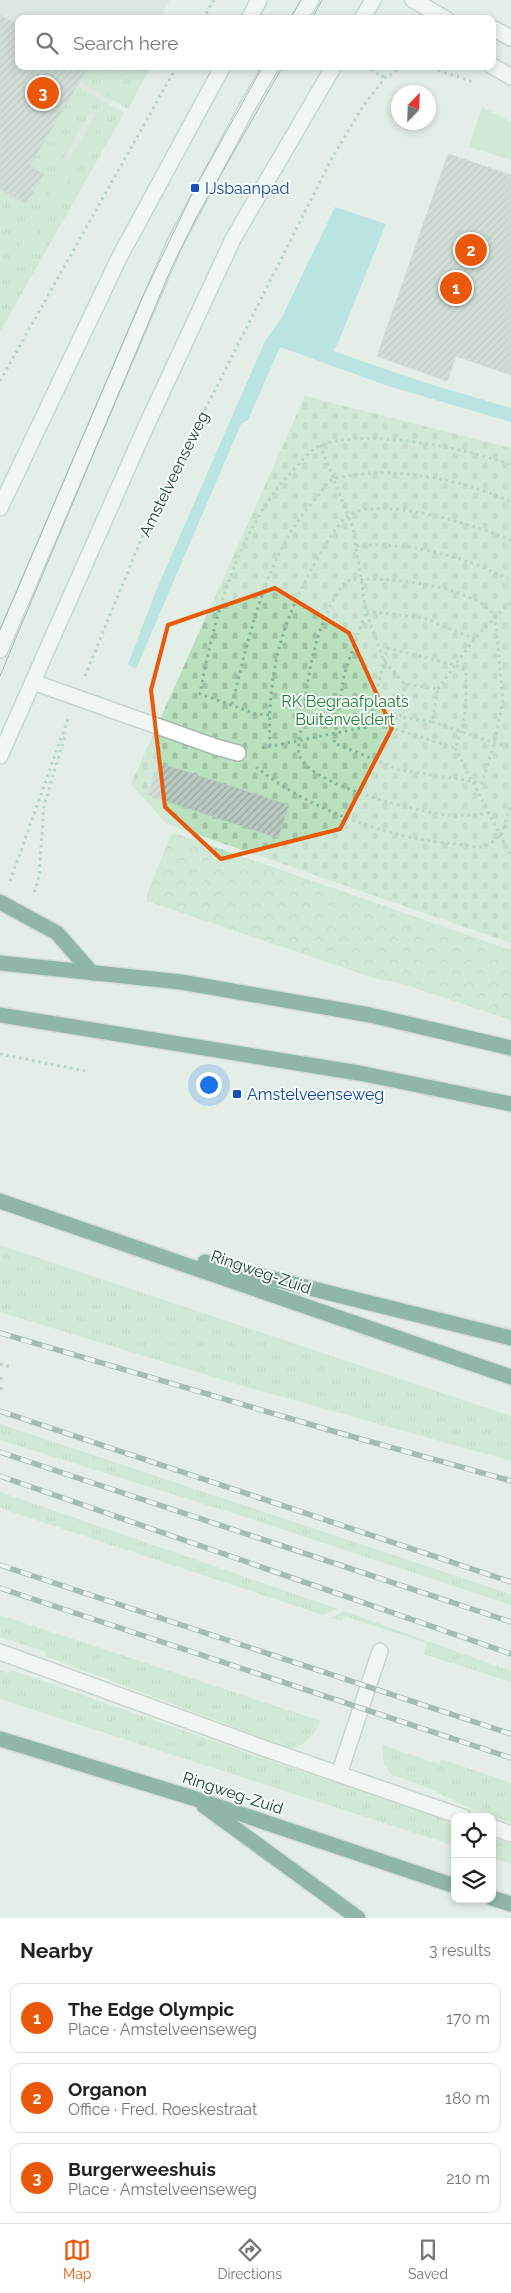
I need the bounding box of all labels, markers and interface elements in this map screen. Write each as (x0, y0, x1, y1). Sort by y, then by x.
search box (15, 15, 496, 70)
icon: search (33, 29, 61, 57)
text: Search here (73, 32, 179, 54)
pin: 3 (27, 74, 59, 112)
north arrow (391, 85, 436, 130)
place label: IJsbaanpad (205, 179, 289, 198)
marker: IJsbaanpad (189, 182, 201, 194)
pin: 2 (455, 231, 487, 269)
pin: 1 (440, 269, 472, 307)
street label: Amstelveenseweg (135, 408, 213, 540)
park label: RK Begraafplaats Buitenveldert (281, 692, 409, 729)
your location (196, 1072, 222, 1098)
place label: Amstelveenseweg (247, 1085, 384, 1104)
marker: Amstelveenseweg (231, 1088, 243, 1100)
street label: Ringweg-Zuid (208, 1246, 314, 1298)
street label: Ringweg-Zuid (180, 1768, 286, 1818)
map controls (451, 1813, 496, 1903)
button: locate (451, 1813, 496, 1858)
button: layers (451, 1858, 496, 1903)
text: Nearby (20, 1938, 93, 1963)
text: 3 results (429, 1941, 491, 1960)
text: The Edge Olympic (68, 1998, 234, 2020)
text: 1 (33, 2009, 41, 2028)
text: 170 m (446, 2009, 490, 2028)
text: Place · Amstelveenseweg (68, 2020, 257, 2039)
text: Organon (68, 2078, 147, 2100)
text: 2 (32, 2089, 42, 2108)
text: 180 m (445, 2089, 490, 2108)
text: Office · Fred. Roeskestraat (68, 2100, 257, 2119)
text: Burgerweeshuis (68, 2158, 216, 2180)
text: 3 (33, 2169, 41, 2188)
text: 210 m (446, 2169, 490, 2188)
text: Place · Amstelveenseweg (68, 2180, 257, 2199)
tab: Map (63, 2236, 91, 2282)
tab: Directions (217, 2236, 282, 2282)
tab: Saved (408, 2236, 448, 2282)

